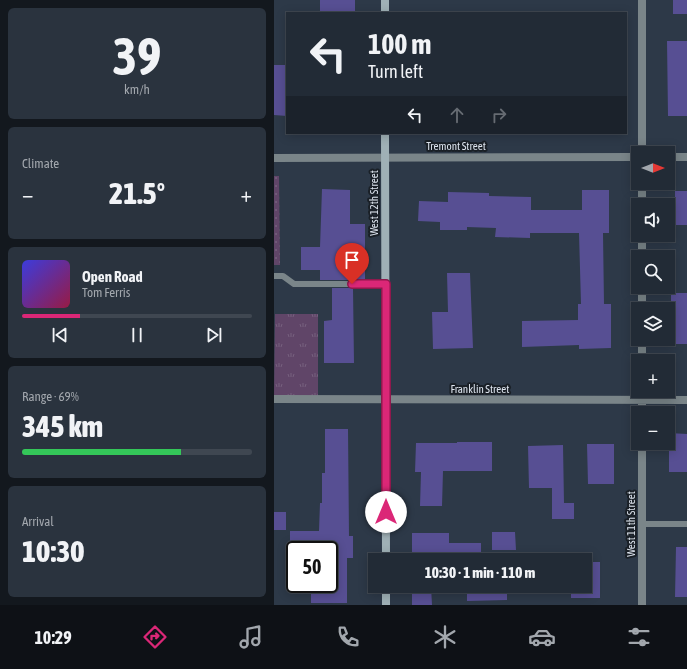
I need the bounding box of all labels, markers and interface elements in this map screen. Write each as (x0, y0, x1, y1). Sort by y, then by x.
text: 39 (113, 26, 161, 86)
icon: left (302, 28, 354, 80)
text: 100 m (368, 28, 431, 60)
text: Turn left (368, 61, 423, 82)
text: km/h (124, 82, 150, 97)
icon: left (404, 104, 426, 126)
icon: ahead (446, 104, 468, 126)
icon: right (488, 104, 510, 126)
street label: Tremont Street (426, 140, 486, 152)
north arrow (631, 146, 675, 190)
map controls (631, 146, 675, 450)
text: Climate (22, 156, 59, 171)
street label: West 12th Street (368, 170, 380, 236)
text: 21.5° (109, 176, 165, 210)
text: − (22, 181, 33, 207)
text: + (241, 181, 252, 207)
button: sound (631, 198, 675, 242)
pin (335, 243, 369, 284)
icon: arrive (341, 249, 363, 271)
button: search (631, 250, 675, 294)
text: Open Road (82, 268, 143, 285)
text: Tom Ferris (82, 285, 130, 300)
button: layers (631, 302, 675, 346)
icon: previous (49, 324, 71, 346)
icon: pause (126, 324, 148, 346)
icon: next (203, 324, 225, 346)
button: + (631, 354, 675, 398)
street label: Franklin Street (451, 383, 509, 395)
text: Range · 69% (22, 389, 79, 404)
button: − (631, 406, 675, 450)
text: 345 km (22, 409, 103, 443)
position arrow (365, 491, 407, 533)
street label: West 11th Street (625, 491, 637, 557)
text: Arrival (22, 514, 54, 529)
text: 10:30 (22, 534, 84, 568)
speed limit sign: 50 (286, 541, 338, 593)
text: 10:30 · 1 min · 110 m (425, 564, 535, 581)
icon: directions (141, 623, 169, 651)
icon: music (237, 623, 265, 651)
icon: phone (334, 623, 362, 651)
icon: climate (431, 623, 459, 651)
icon: car (528, 623, 556, 651)
icon: filters (625, 623, 653, 651)
text: 10:29 (34, 627, 72, 648)

